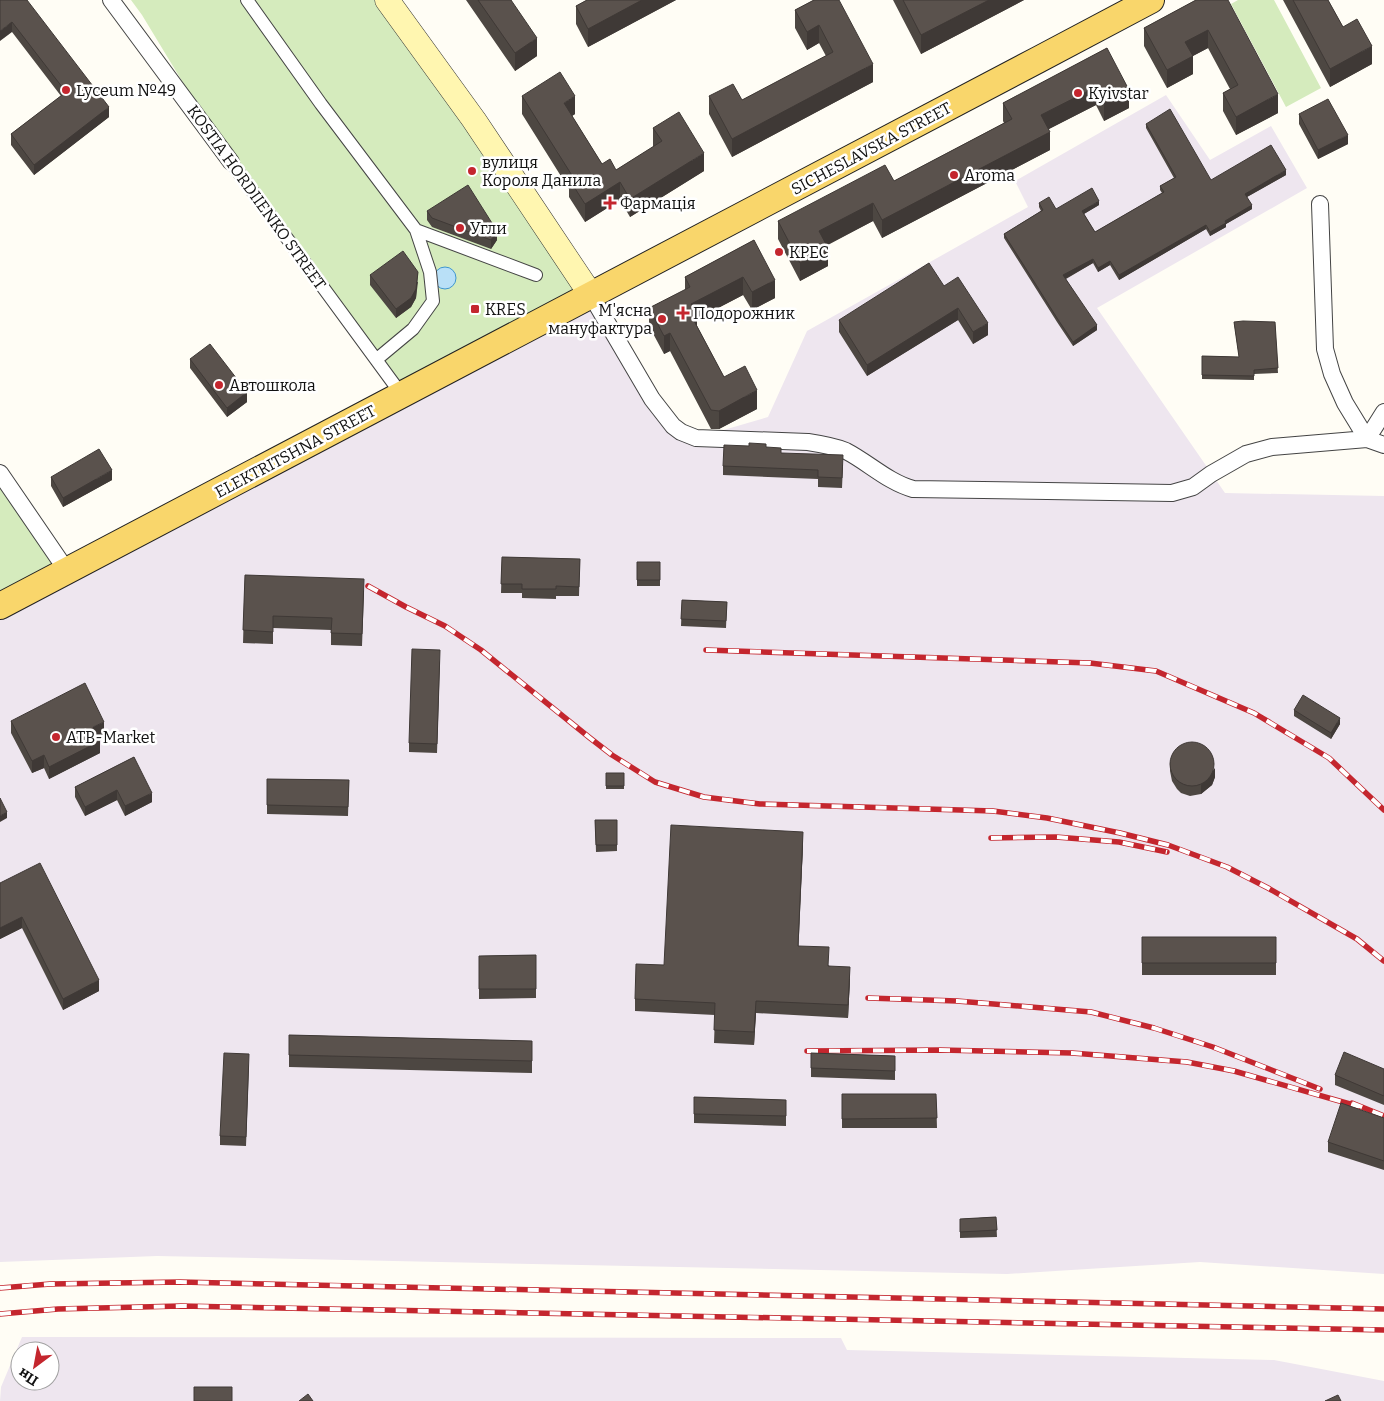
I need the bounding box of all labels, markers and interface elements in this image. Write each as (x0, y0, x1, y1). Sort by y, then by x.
place label: Lyceum №49 (76, 81, 176, 100)
marker: Lyceum №49 (60, 84, 72, 96)
place label: Kyivstar (1088, 84, 1149, 103)
marker: Kyivstar (1072, 87, 1084, 99)
street label: SICHESLAVSKA STREET (788, 98, 954, 199)
street label: KOSTIA HORDIIENKO STREET (183, 101, 330, 293)
place label: вулиця Короля Данила (482, 153, 601, 190)
marker: вулиця Короля Данила (466, 165, 478, 177)
place label: Aroma (964, 166, 1015, 185)
marker: Aroma (948, 169, 960, 181)
place label: Фармація (620, 194, 696, 213)
marker: Фармація (604, 197, 616, 209)
place label: Угли (470, 219, 507, 238)
marker: Угли (454, 222, 466, 234)
place label: КРЕС (789, 243, 829, 262)
marker: КРЕС (773, 246, 785, 258)
place label: KRES (485, 300, 526, 319)
place label: М'ясна мануфактура (548, 301, 652, 338)
marker: KRES (469, 303, 481, 315)
place label: Подорожник (693, 304, 795, 323)
marker: Подорожник (677, 307, 689, 319)
marker: М'ясна мануфактура (656, 313, 668, 325)
place label: Автошкола (229, 376, 316, 395)
marker: Автошкола (213, 379, 225, 391)
street label: ELEKTRITSHNA STREET (212, 401, 379, 502)
place label: ATB-Market (66, 728, 155, 747)
marker: ATB-Market (50, 731, 62, 743)
north arrow (10, 1341, 60, 1391)
text: Пн (15, 1364, 41, 1389)

